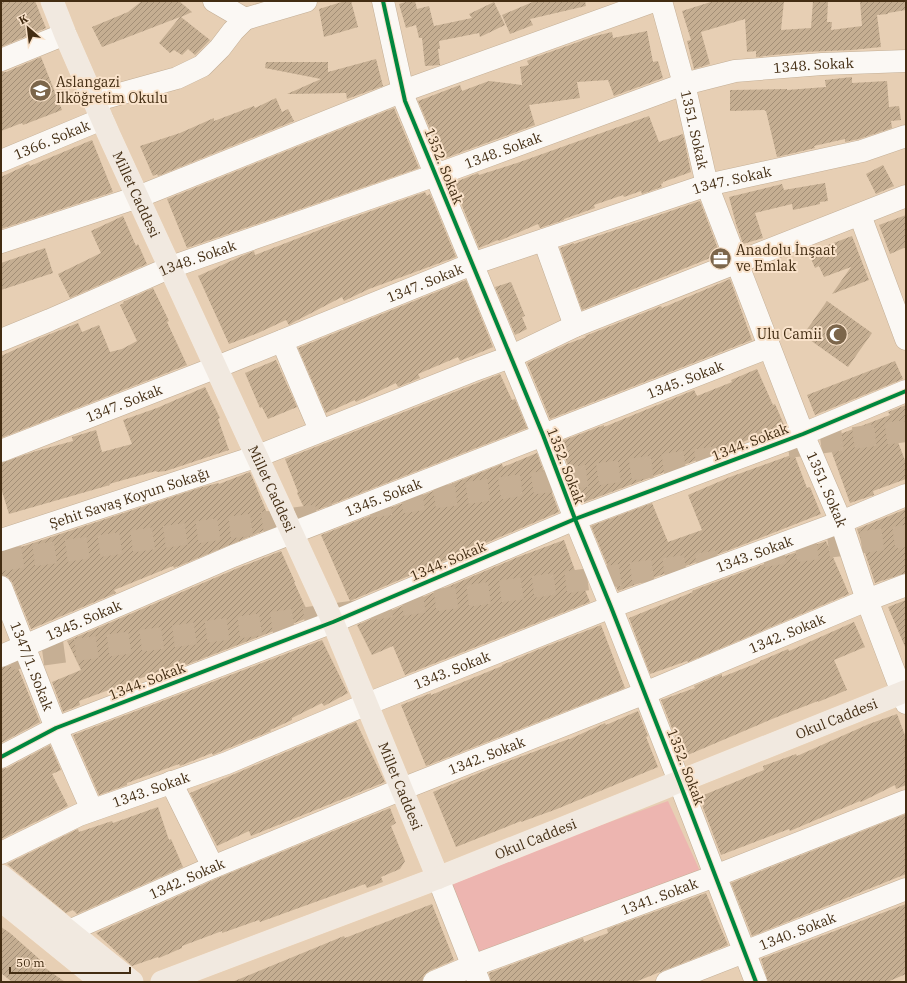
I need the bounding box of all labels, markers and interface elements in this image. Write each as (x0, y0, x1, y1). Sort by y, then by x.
north arrow (8, 8, 48, 48)
text: K (16, 11, 31, 27)
street label: 1348. Sokak (772, 54, 855, 77)
place label: Aslangazi Ilköğretim Okulu (56, 73, 168, 107)
school or university icon: Aslangazi Ilköğretim Okulu (27, 77, 53, 103)
street label: 1351. Sokak (677, 88, 712, 172)
street label: 1366. Sokak (11, 116, 93, 164)
street label: 1352. Sokak (421, 125, 468, 208)
street label: 1348. Sokak (462, 128, 545, 173)
street label: Millet Caddesi (109, 148, 164, 240)
street label: 1347. Sokak (690, 162, 774, 198)
street label: 1348. Sokak (156, 236, 239, 280)
place label: Anadolu İnşaat ve Emlak (736, 241, 835, 275)
office icon: Anadolu İnşaat ve Emlak (708, 245, 734, 271)
street label: 1347. Sokak (384, 259, 467, 306)
mosque icon: Ulu Camii (824, 321, 850, 347)
place label: Ulu Camii (757, 325, 822, 343)
street label: 1345. Sokak (644, 356, 727, 403)
street label: 1347. Sokak (83, 380, 166, 426)
street label: 1344. Sokak (709, 419, 792, 465)
street label: 1352. Sokak (543, 425, 589, 508)
street label: Millet Caddesi (244, 443, 299, 535)
street label: 1351. Sokak (803, 449, 851, 530)
street label: Şehit Savaş Koyun Sokağı (47, 463, 212, 533)
street label: 1345. Sokak (342, 474, 425, 520)
street label: 1343. Sokak (713, 531, 796, 576)
street label: 1344. Sokak (407, 537, 489, 585)
street label: 1345. Sokak (43, 596, 125, 645)
street label: 1342. Sokak (746, 609, 828, 658)
street label: 1347/1. Sokak (6, 619, 58, 714)
street label: 1343. Sokak (411, 647, 494, 694)
street label: 1344. Sokak (106, 658, 189, 704)
street label: Okul Caddesi (793, 694, 880, 743)
street label: 1352. Sokak (663, 726, 709, 809)
street label: 1342. Sokak (446, 732, 528, 779)
street label: Millet Caddesi (374, 740, 426, 833)
street label: 1343. Sokak (110, 768, 193, 812)
street label: Okul Caddesi (492, 815, 579, 863)
street label: 1342. Sokak (146, 854, 228, 903)
street label: 1341. Sokak (618, 874, 701, 919)
street label: 1340. Sokak (757, 908, 839, 954)
scale bar (10, 949, 130, 975)
text: 50 m (16, 955, 45, 970)

